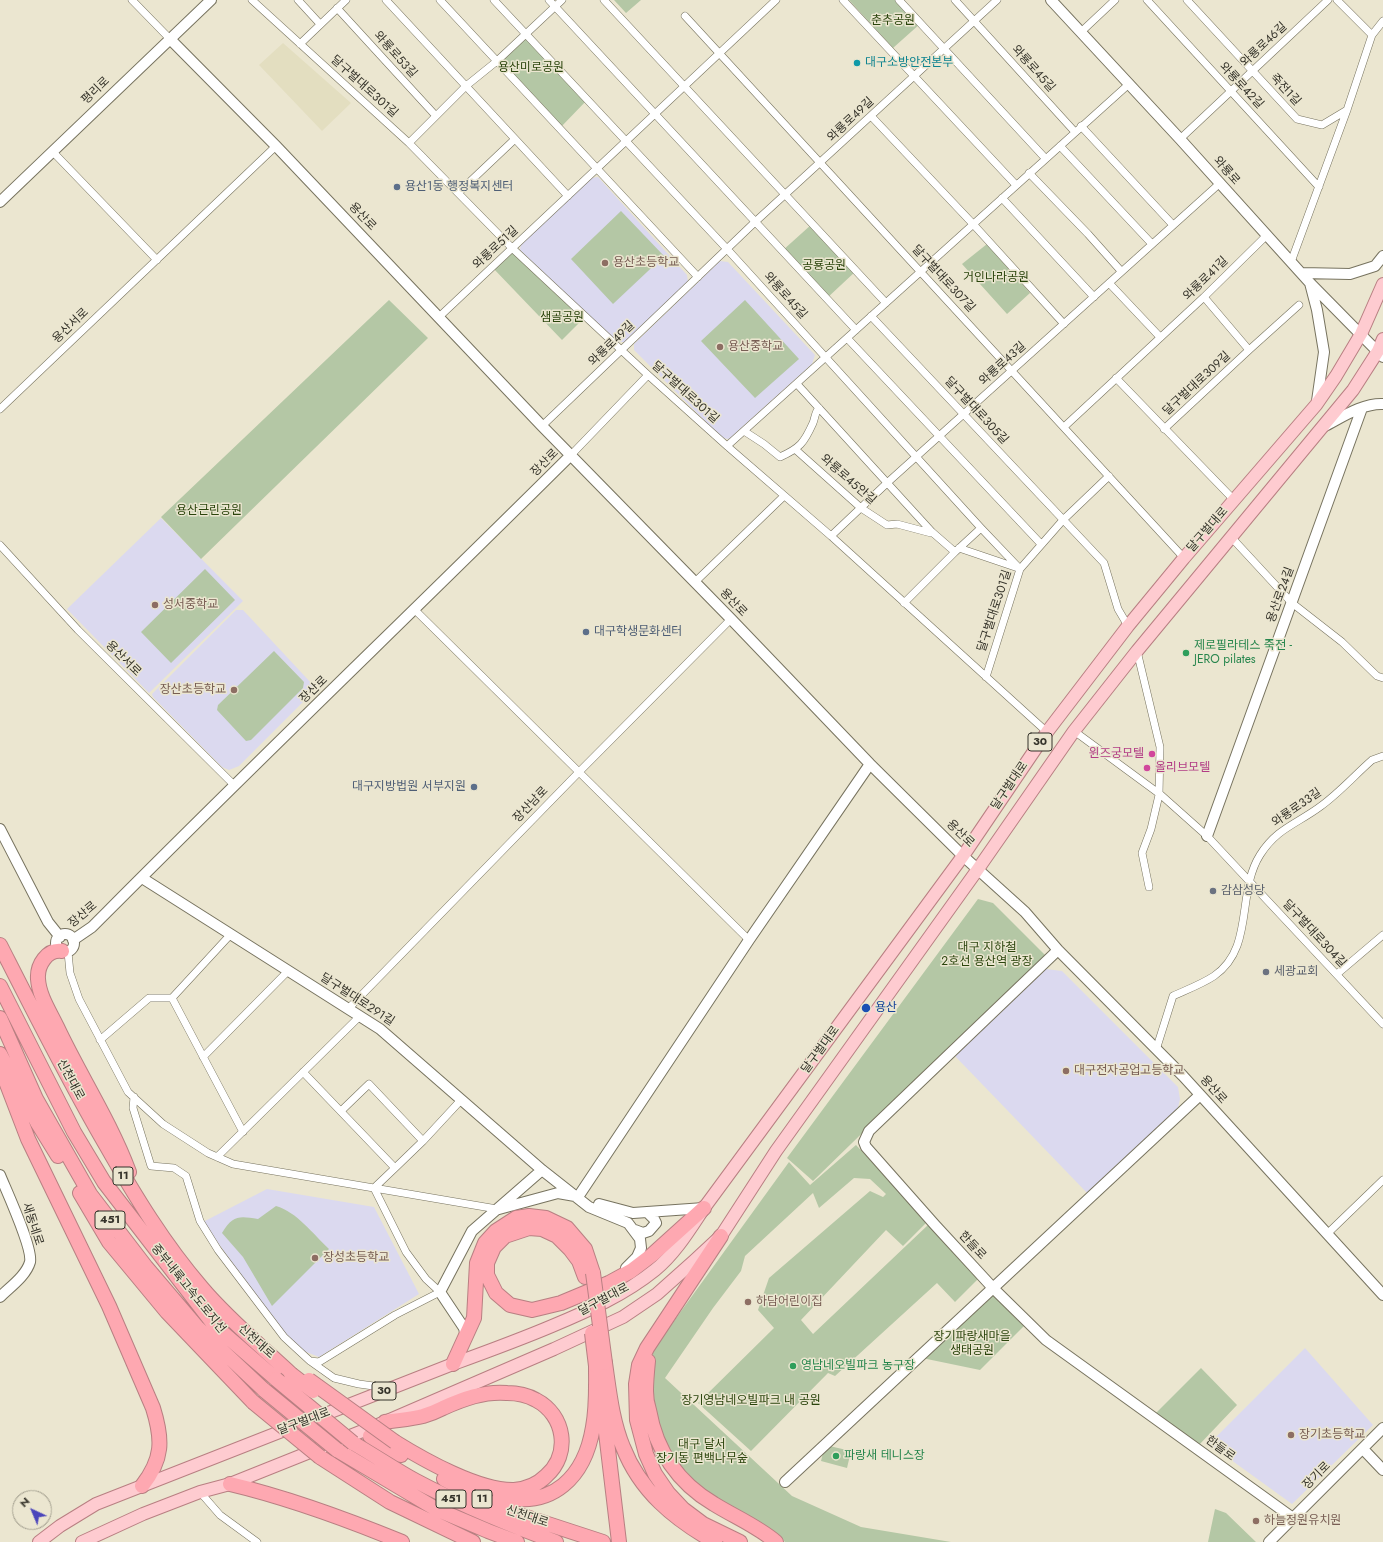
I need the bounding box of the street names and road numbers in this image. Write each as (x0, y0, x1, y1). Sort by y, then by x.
street label: 와룡로46길 (1238, 20, 1290, 70)
street label: 와룡로53길 (370, 29, 420, 81)
street label: 와룡로45길 (1008, 43, 1058, 95)
street label: 달구벌대로301길 (327, 53, 401, 121)
street label: 와룡로42길 (1216, 60, 1266, 112)
street label: 죽전1길 (1267, 71, 1303, 109)
street label: 평리로 (79, 74, 113, 108)
street label: 와룡로49길 (825, 95, 877, 145)
street label: 와룡로 (1210, 154, 1242, 188)
street label: 용산로 (345, 200, 379, 234)
street label: 와룡로51길 (470, 224, 522, 272)
street label: 달구벌대로307길 (908, 243, 978, 315)
street label: 와룡로41길 (1181, 254, 1231, 304)
street label: 와룡로45길 (760, 270, 810, 322)
street label: 용산서로 (50, 305, 92, 347)
street label: 와룡로49길 (586, 319, 638, 369)
street label: 와룡로43길 (977, 339, 1029, 389)
street label: 달구벌대로309길 (1160, 349, 1234, 419)
street label: 달구벌대로301길 (648, 359, 722, 427)
street label: 달구벌대로305길 (941, 374, 1011, 448)
street label: 장산로 (528, 446, 562, 480)
street label: 와룡로45안길 (817, 452, 879, 508)
street label: 달구벌대로 (1184, 504, 1232, 556)
street label: 용산로24길 (1264, 565, 1298, 625)
street label: 달구벌대로301길 (975, 568, 1015, 654)
street label: 용산로 (716, 586, 750, 620)
street label: 용산서로 (102, 638, 144, 680)
street label: 장산로 (297, 673, 331, 707)
road number: 30 (1028, 733, 1052, 751)
street label: 달구벌대로 (989, 759, 1031, 813)
street label: 장산남로 (510, 784, 552, 826)
street label: 와룡로33길 (1269, 786, 1325, 830)
street label: 용산로 (943, 817, 977, 851)
street label: 달구벌대로304길 (1279, 897, 1349, 971)
street label: 장산로 (66, 899, 100, 931)
street label: 달구벌대로291길 (317, 971, 397, 1029)
street label: 달구벌대로 (799, 1023, 843, 1077)
street label: 신천대로 (53, 1057, 87, 1103)
street label: 용산로 (1197, 1073, 1229, 1107)
road number: 11 (113, 1167, 133, 1185)
street label: 새동네로 (18, 1201, 46, 1247)
road number: 451 (95, 1211, 125, 1229)
street label: 한들로 (955, 1229, 989, 1263)
street label: 중부내륙고속도로지선 (148, 1242, 228, 1336)
street label: 달구벌대로 (576, 1281, 632, 1319)
street label: 신천대로 (235, 1322, 277, 1362)
road number: 30 (372, 1382, 396, 1400)
street label: 달구벌대로 (276, 1405, 332, 1439)
street label: 한들로 (1202, 1433, 1238, 1465)
street label: 장기로 (1300, 1459, 1334, 1493)
road number: 451 (436, 1490, 466, 1508)
road number: 11 (472, 1490, 492, 1508)
street label: 신천대로 (504, 1503, 550, 1531)

